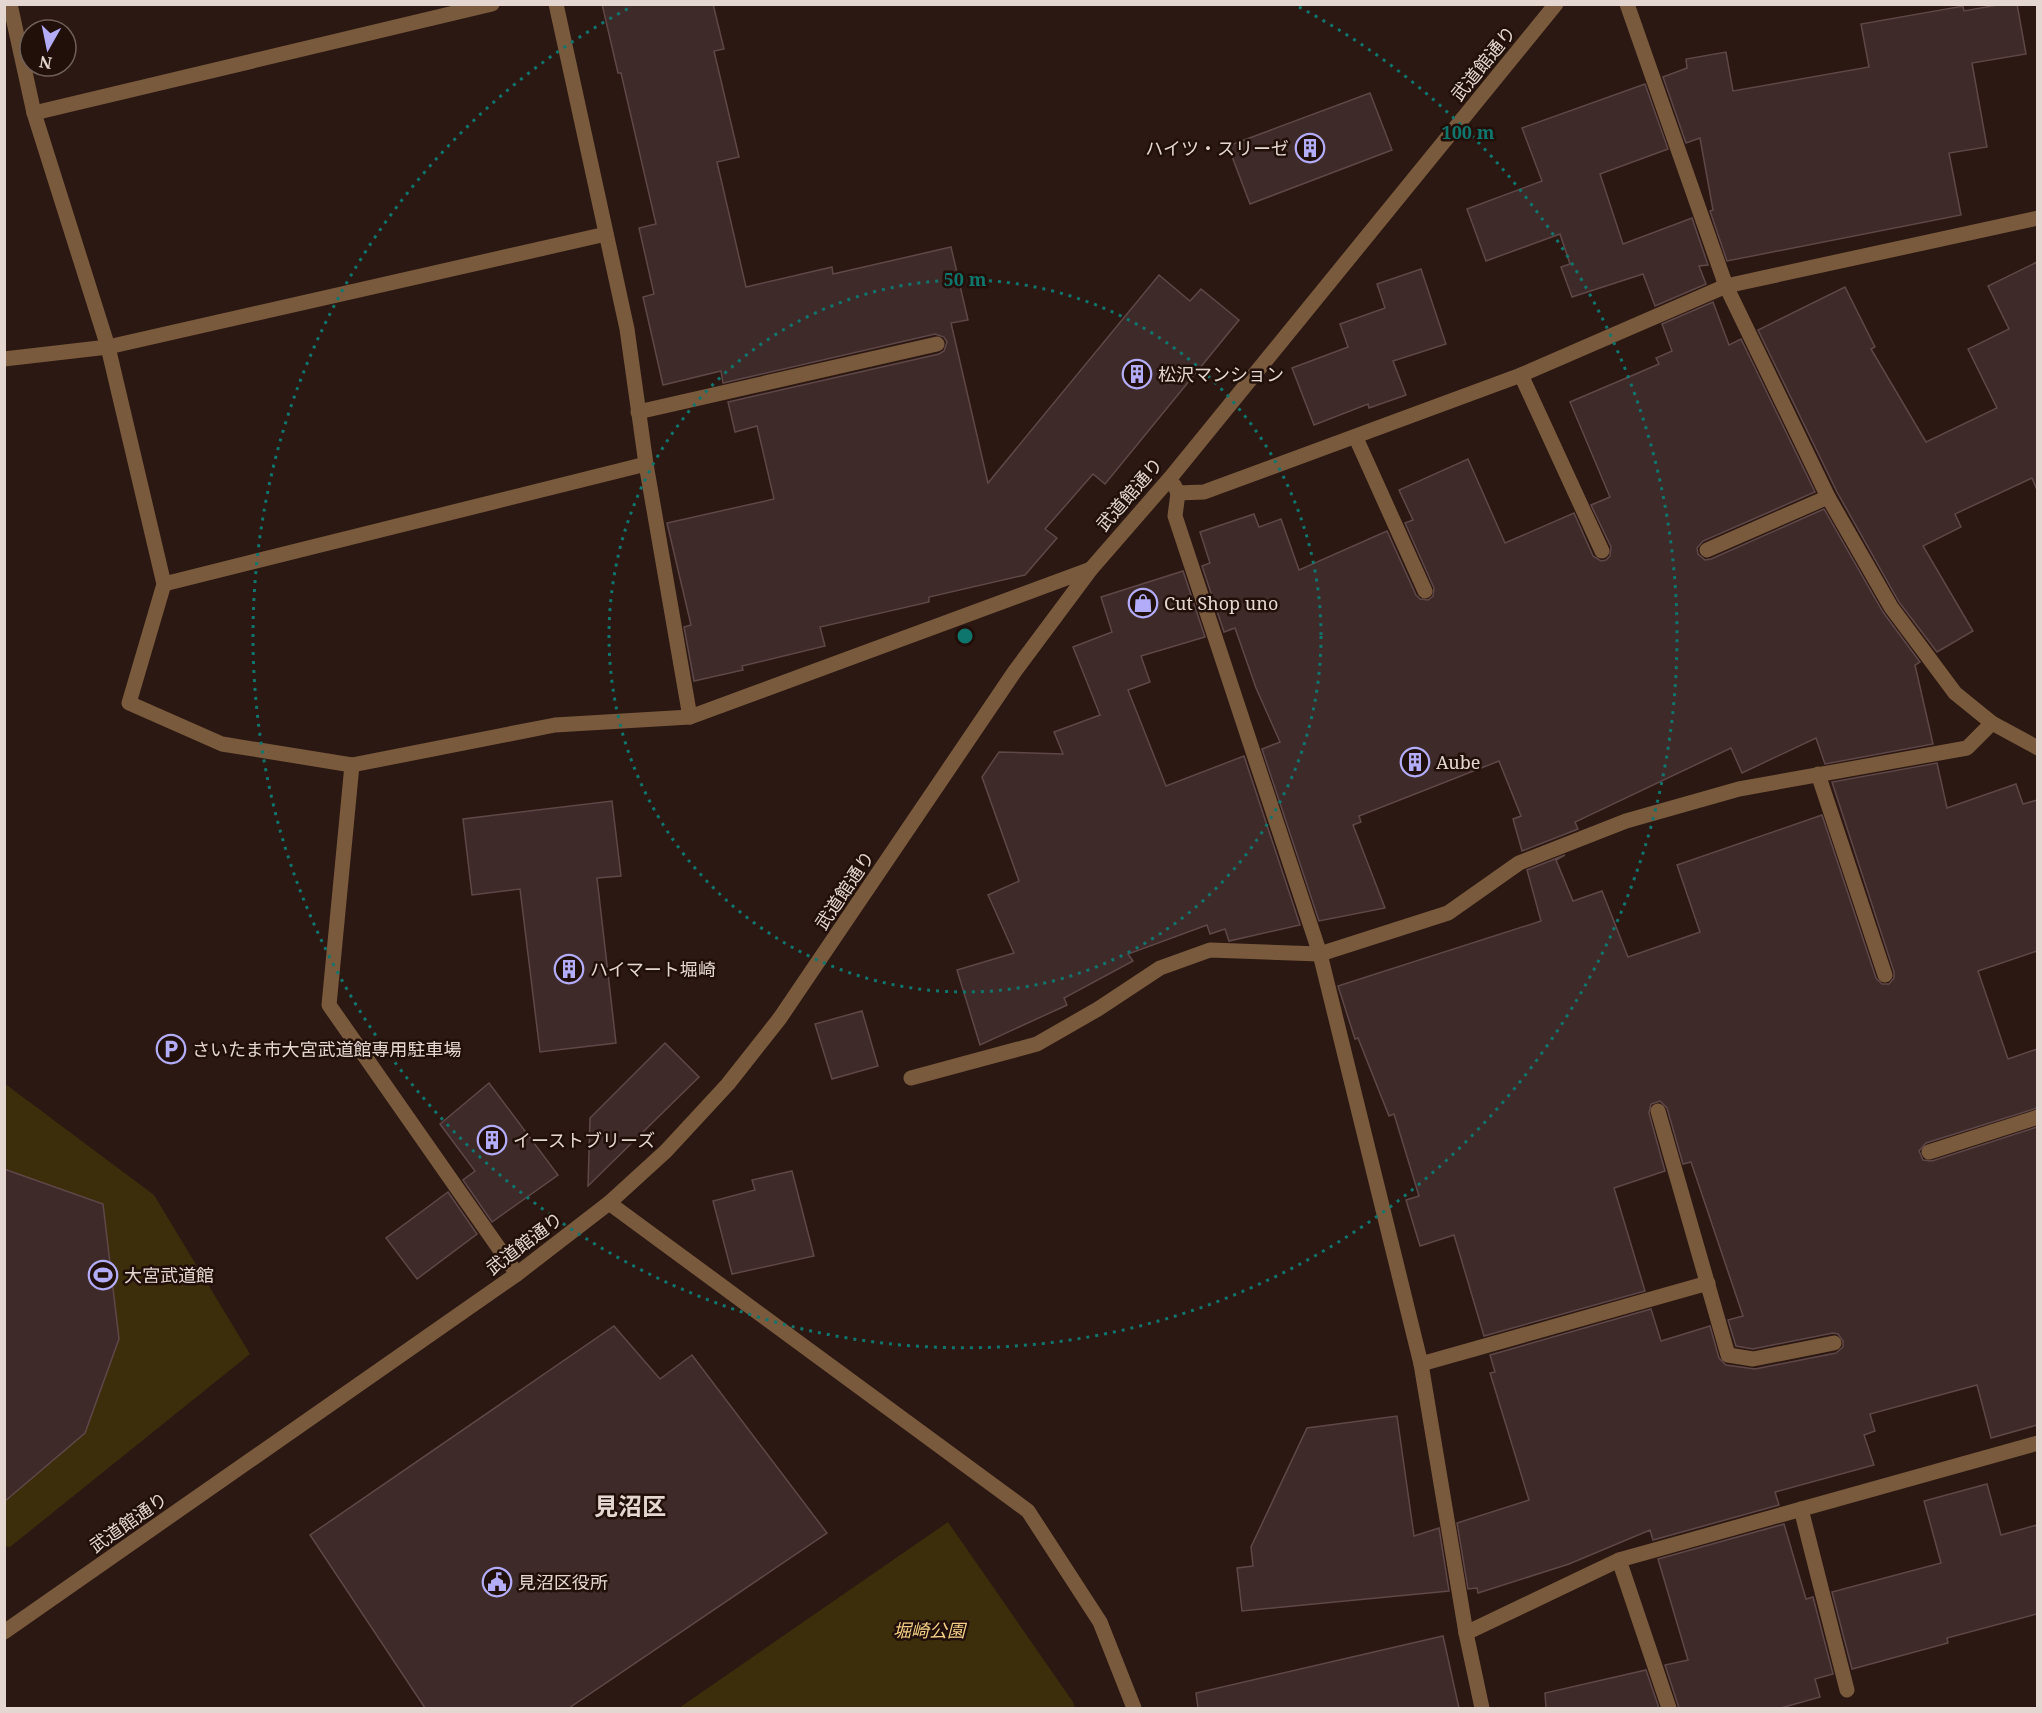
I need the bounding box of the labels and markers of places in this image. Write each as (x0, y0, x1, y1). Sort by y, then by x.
building icon: ハイツ・スリーゼ (1294, 132, 1326, 164)
place label: ハイツ・スリーゼ (1145, 136, 1289, 160)
building icon: 松沢マンション (1121, 358, 1153, 390)
place label: 松沢マンション (1158, 362, 1284, 386)
shop icon: Cut Shop uno (1127, 587, 1159, 619)
place label: Cut Shop uno (1164, 591, 1278, 615)
centre of rings (955, 626, 975, 646)
building icon: Aube (1399, 746, 1431, 778)
place label: Aube (1436, 750, 1480, 774)
building icon: ハイマート堀崎 (553, 953, 585, 985)
place label: ハイマート堀崎 (590, 957, 716, 981)
parking icon: さいたま市大宮武道館専用駐車場 (155, 1033, 187, 1065)
place label: さいたま市大宮武道館専用駐車場 (192, 1037, 461, 1061)
building icon: イーストブリーズ (476, 1124, 508, 1156)
place label: イーストブリーズ (513, 1128, 655, 1152)
sports icon: 大宮武道館 (87, 1259, 119, 1291)
place label: 大宮武道館 (124, 1263, 214, 1287)
public building icon: 見沼区役所 (481, 1566, 513, 1598)
place label: 見沼区役所 (518, 1570, 608, 1594)

